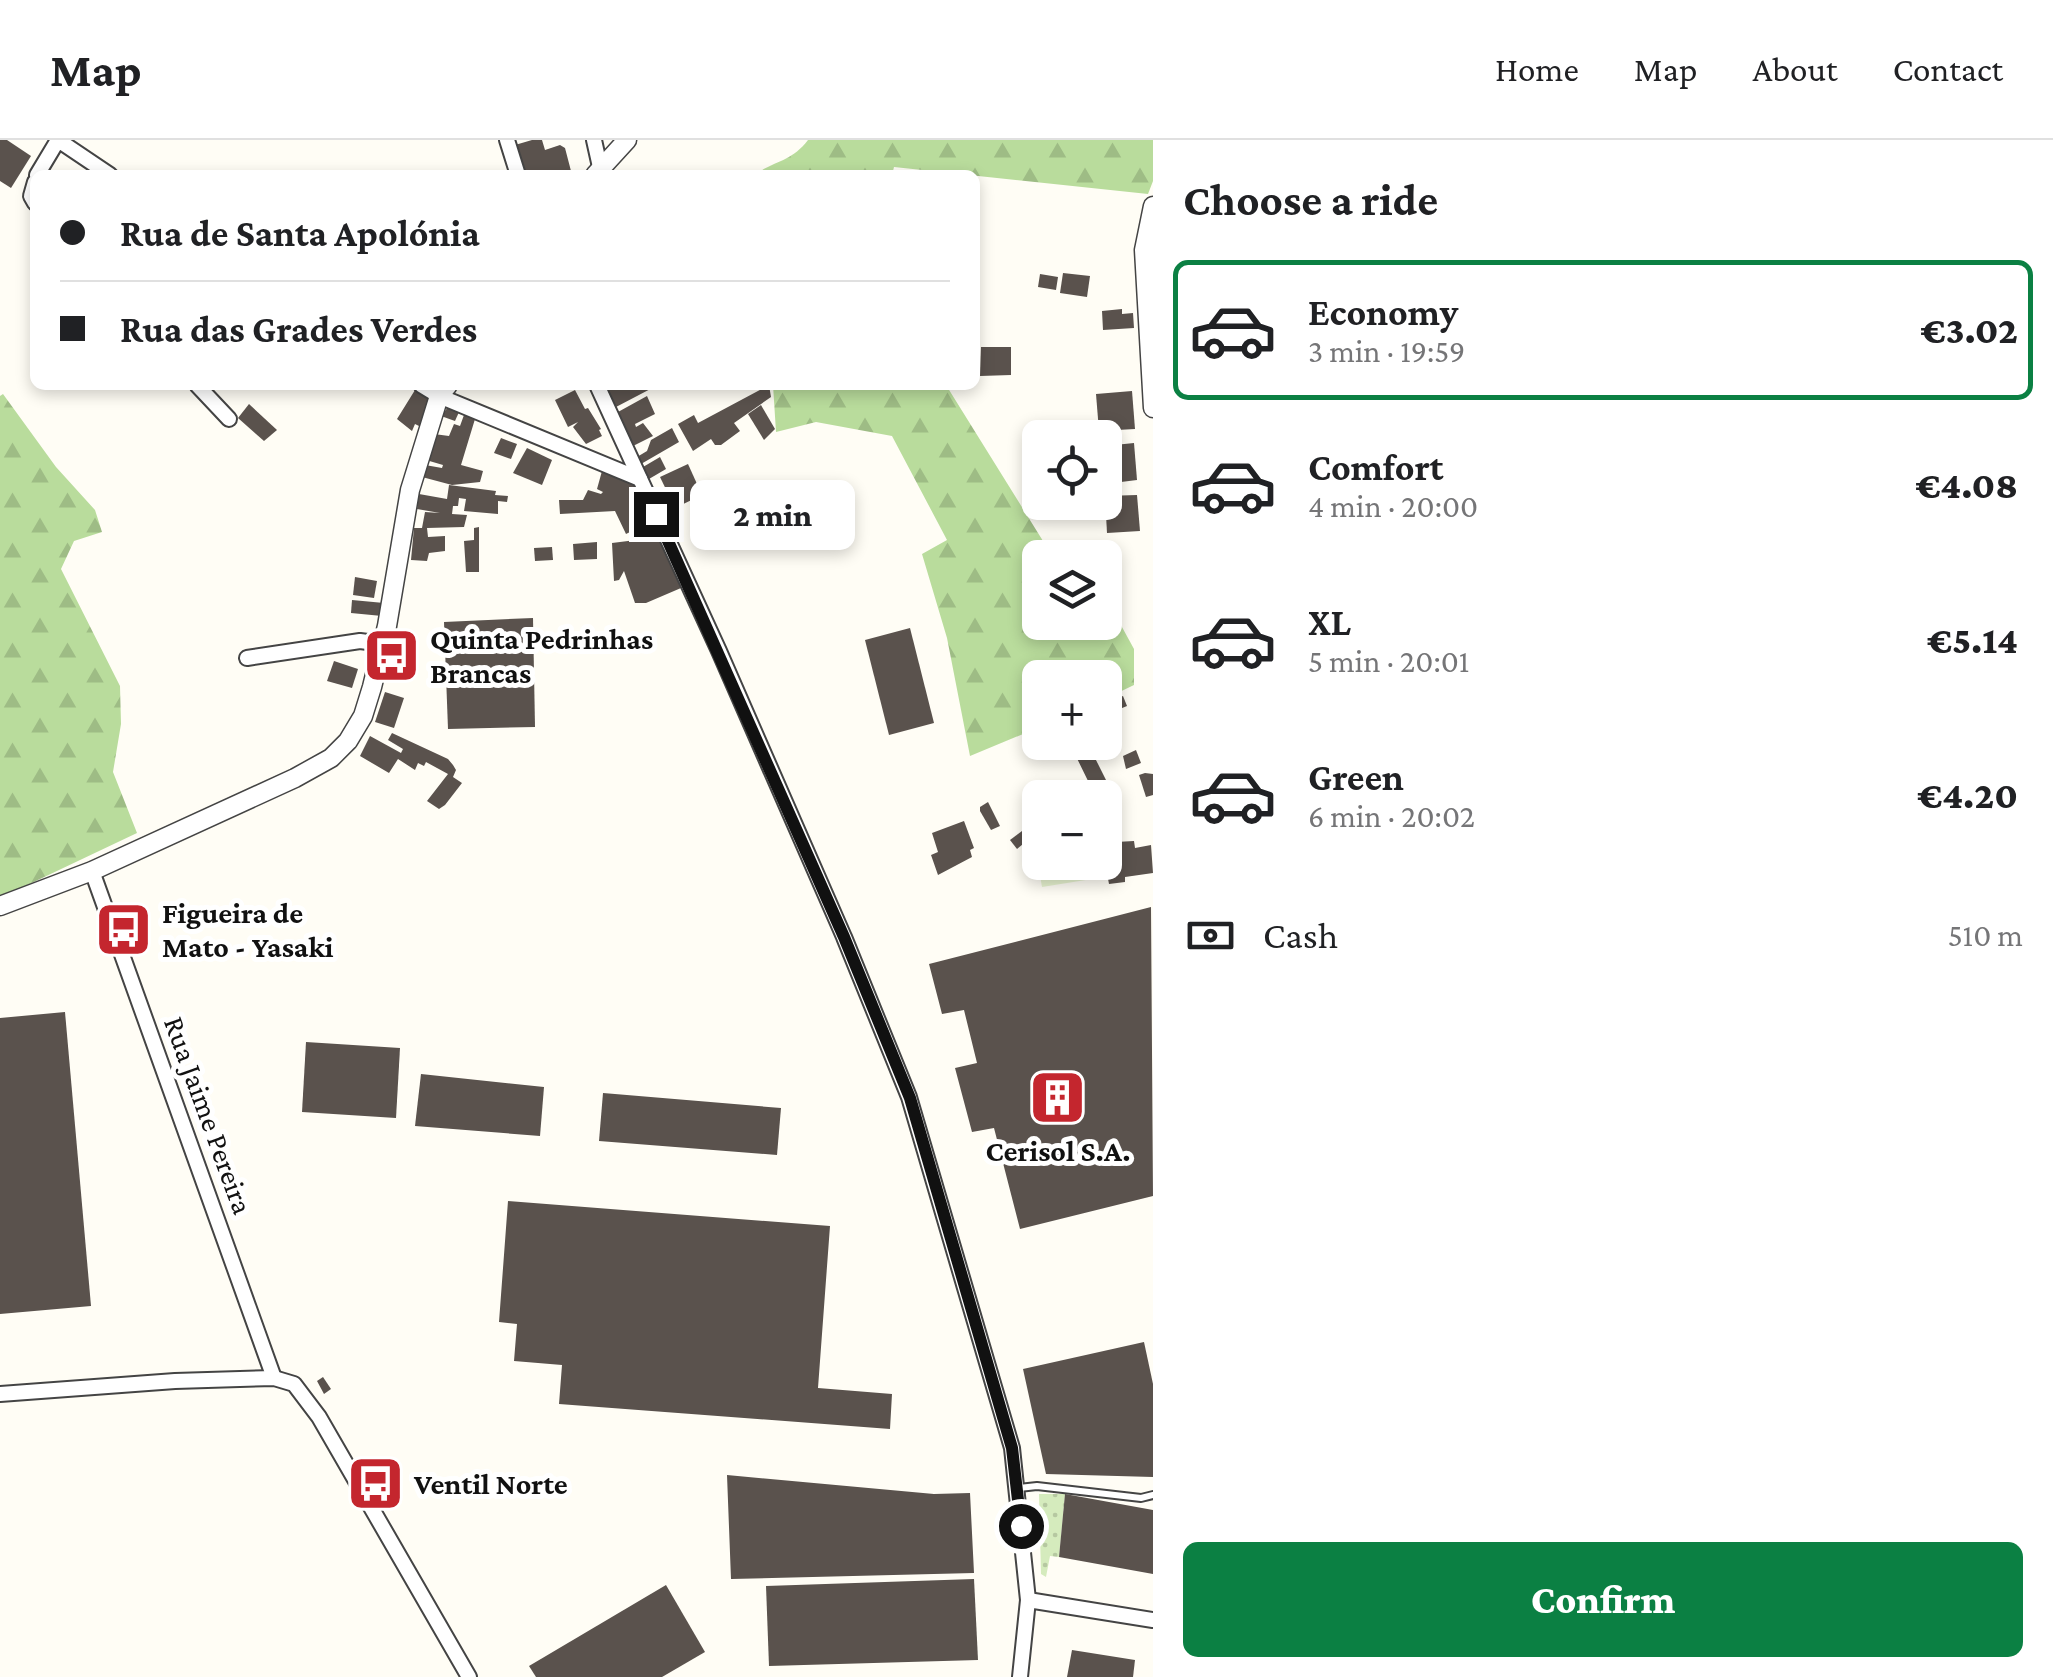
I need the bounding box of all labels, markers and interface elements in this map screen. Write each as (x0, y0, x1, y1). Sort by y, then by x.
text: Map (50, 43, 142, 96)
text: Home (1495, 50, 1579, 89)
text: Map (1634, 50, 1697, 89)
text: About (1752, 50, 1838, 89)
text: Contact (1893, 50, 2003, 89)
text: Choose a ride (1183, 175, 1438, 225)
text: Rua de Santa Apolónia (120, 212, 480, 254)
icon: car (1188, 285, 1278, 375)
text: Economy (1308, 291, 1458, 333)
text: Rua das Grades Verdes (120, 308, 477, 350)
text: €3.02 (1920, 309, 2018, 351)
text: 3 min · 19:59 (1308, 333, 1465, 369)
map controls (1022, 420, 1122, 880)
button: locate (1022, 420, 1122, 520)
icon: car (1188, 440, 1278, 530)
text: Comfort (1308, 446, 1444, 488)
text: €4.08 (1915, 464, 2018, 506)
callout: 2 min (691, 479, 856, 549)
text: 4 min · 20:00 (1308, 488, 1478, 524)
route end (634, 492, 679, 537)
text: 2 min (733, 497, 812, 533)
button: layers (1022, 540, 1122, 640)
icon: car (1188, 595, 1278, 685)
text: XL (1308, 601, 1351, 643)
text: €5.14 (1927, 619, 2018, 661)
place label: Quinta Pedrinhas Brancas (430, 622, 653, 689)
bus stop icon: Quinta Pedrinhas Brancas (361, 625, 421, 685)
text: 5 min · 20:01 (1308, 643, 1469, 679)
button: + (1022, 660, 1122, 760)
icon: car (1188, 750, 1278, 840)
text: Green (1308, 756, 1404, 798)
text: €4.20 (1917, 774, 2018, 816)
button: − (1022, 780, 1122, 880)
text: 6 min · 20:02 (1308, 798, 1475, 834)
place label: Figueira de Mato - Yasaki (162, 896, 334, 963)
bus stop icon: Figueira de Mato - Yasaki (93, 899, 153, 959)
icon: cash (1183, 908, 1238, 963)
text: Cash (1263, 914, 1338, 956)
text: 510 m (1948, 917, 2023, 953)
street label: Rua Jaime Pereira (158, 1012, 260, 1218)
building icon: Cerisol S.A. (1028, 1068, 1088, 1128)
place label: Cerisol S.A. (985, 1134, 1131, 1167)
bus stop icon: Ventil Norte (345, 1453, 405, 1513)
place label: Ventil Norte (413, 1467, 568, 1500)
route start (999, 1504, 1044, 1549)
button: Confirm (1183, 1542, 2023, 1657)

